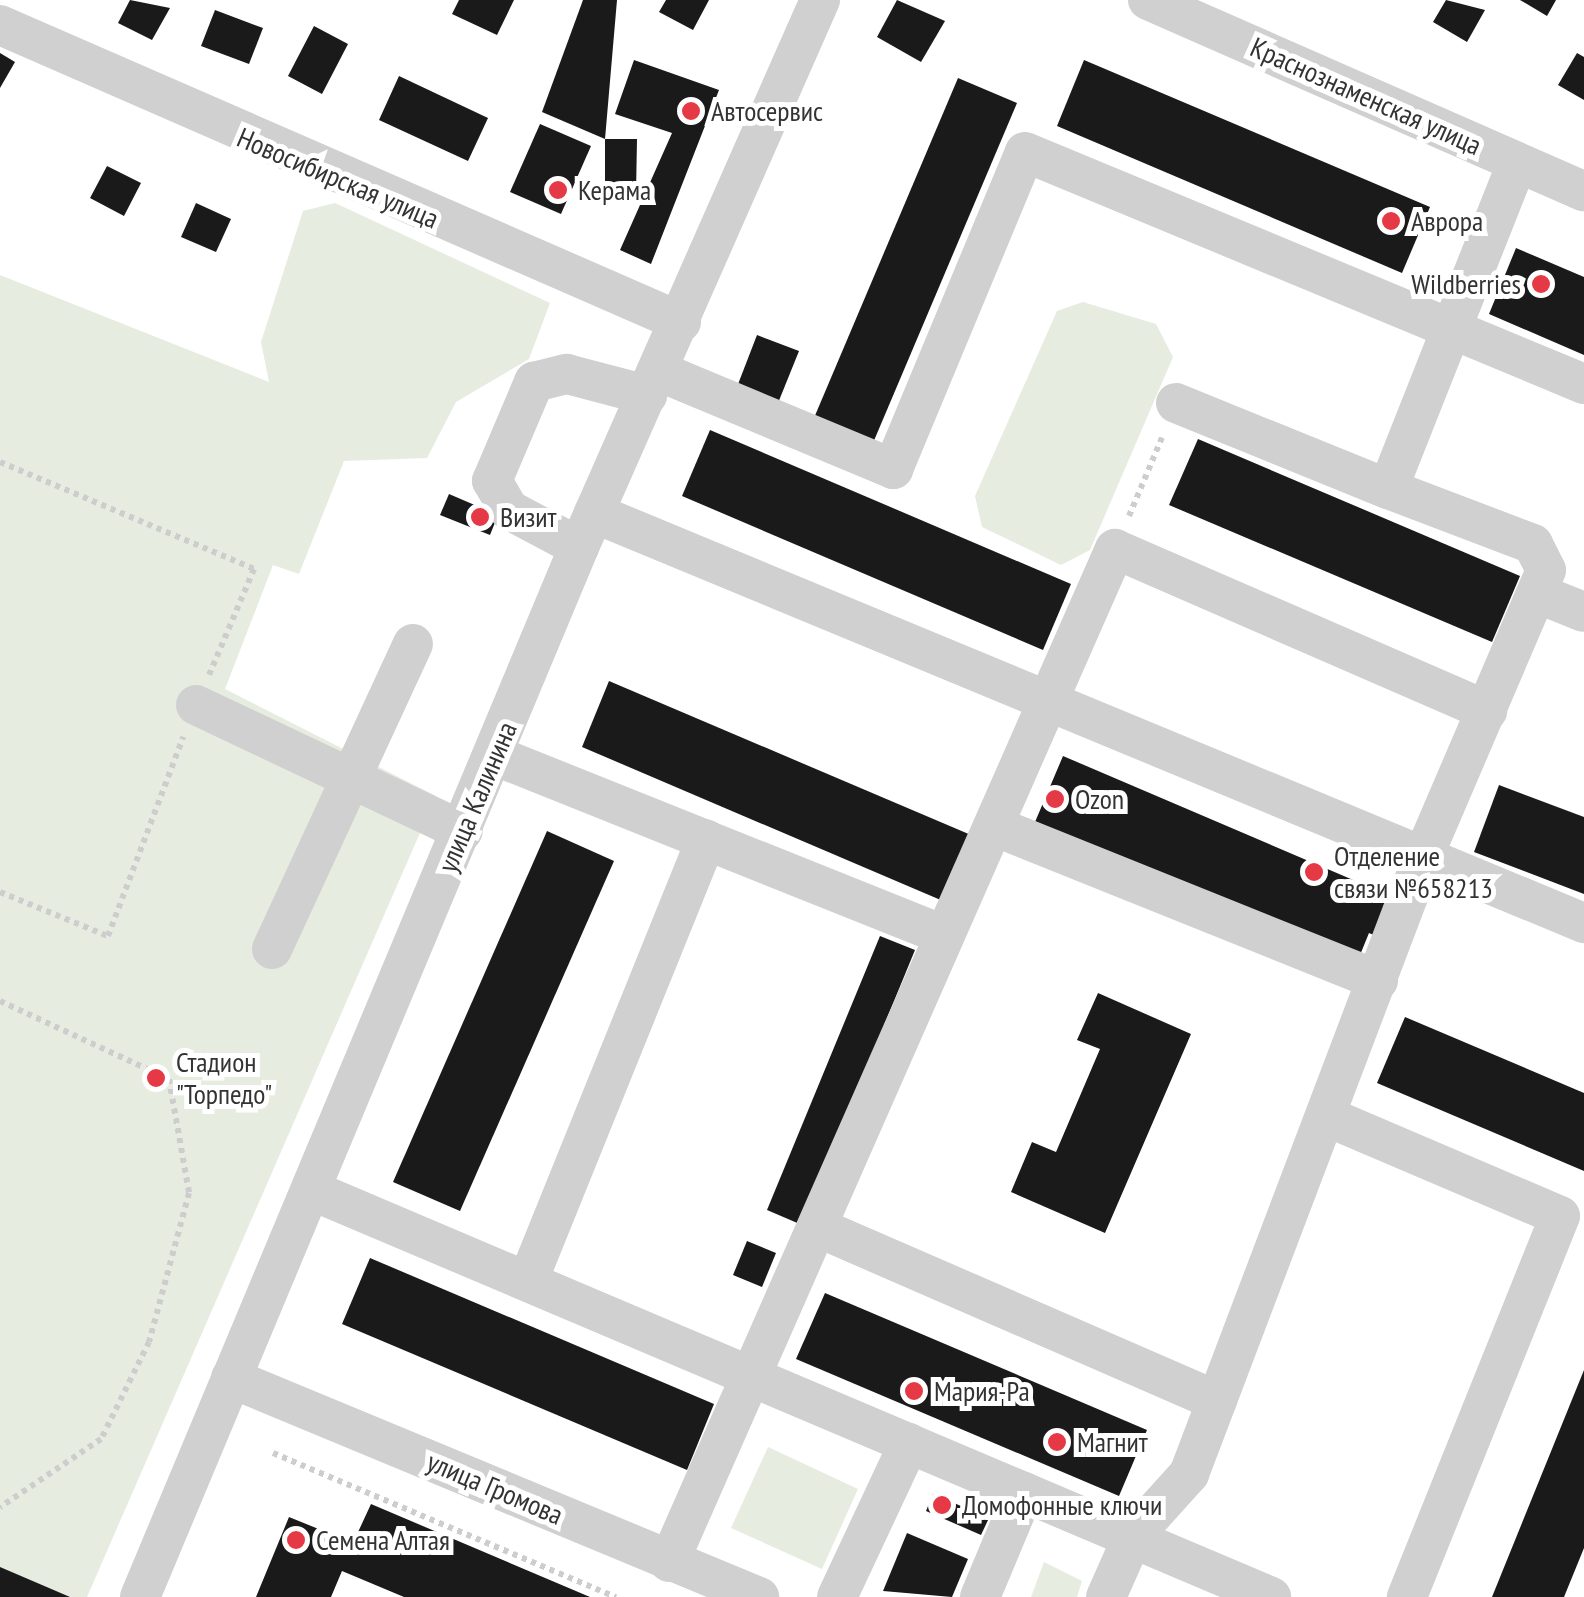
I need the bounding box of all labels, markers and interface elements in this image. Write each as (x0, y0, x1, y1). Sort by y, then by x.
street label: Краснознаменская улица (1245, 30, 1487, 162)
place label: Автосервис (711, 94, 823, 128)
marker: Автосервис (680, 100, 702, 122)
street label: Новосибирская улица (232, 120, 444, 236)
place label: Керама (578, 173, 651, 207)
marker: Керама (547, 179, 569, 201)
place label: Аврора (1411, 204, 1483, 238)
marker: Аврора (1380, 210, 1402, 232)
place label: Wildberries (1411, 267, 1521, 301)
marker: Wildberries (1530, 273, 1552, 295)
place label: Визит (500, 500, 557, 534)
marker: Визит (469, 506, 491, 528)
street label: улица Калинина (430, 717, 524, 877)
place label: Ozon (1075, 782, 1124, 816)
marker: Ozon (1044, 788, 1066, 810)
place label: Отделение связи №658213 (1334, 839, 1493, 905)
marker: Отделение связи №658213 (1303, 861, 1325, 883)
place label: Стадион "Торпедо" (176, 1045, 272, 1111)
marker: Стадион "Торпедо" (145, 1067, 167, 1089)
place label: Мария-Ра (934, 1374, 1030, 1408)
marker: Мария-Ра (903, 1380, 925, 1402)
place label: Магнит (1077, 1425, 1148, 1459)
marker: Магнит (1046, 1431, 1068, 1453)
street label: улица Громова (422, 1444, 568, 1532)
place label: Домофонные ключи (962, 1488, 1162, 1522)
marker: Домофонные ключи (931, 1494, 953, 1516)
place label: Семена Алтая (316, 1523, 450, 1557)
marker: Семена Алтая (285, 1529, 307, 1551)

